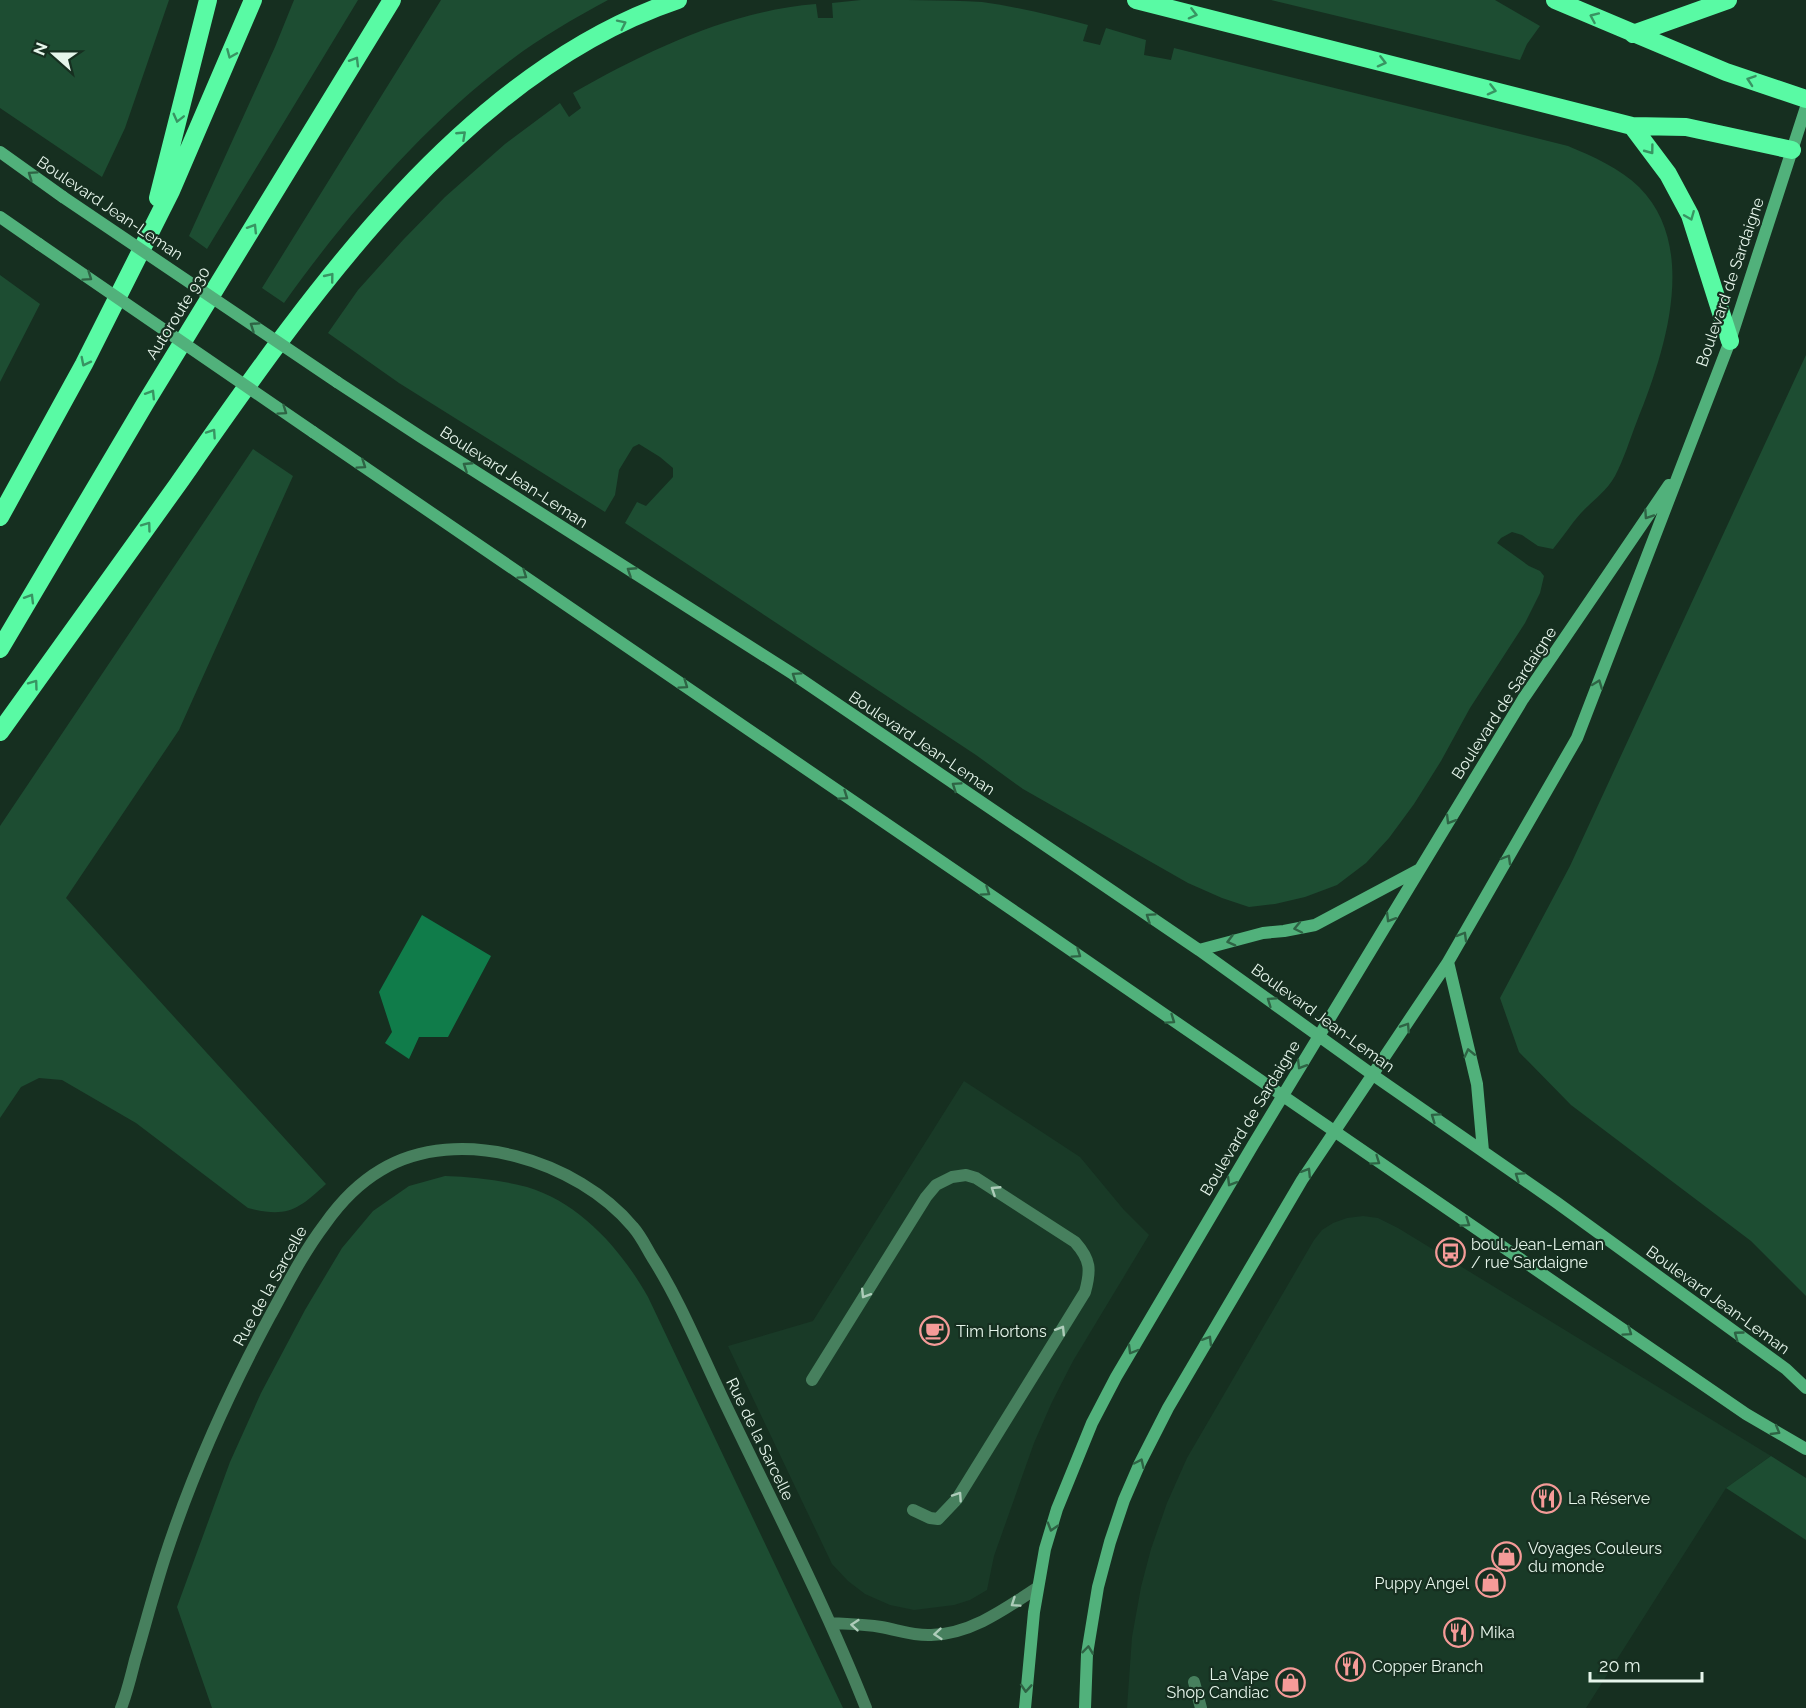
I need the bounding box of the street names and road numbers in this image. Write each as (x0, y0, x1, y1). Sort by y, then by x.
street label: Boulevard Jean-Leman (33, 152, 187, 264)
street label: Boulevard de Sardaigne (1692, 195, 1768, 369)
street label: Autoroute 930 (142, 263, 214, 363)
street label: Boulevard Jean-Leman (437, 422, 591, 532)
street label: Boulevard de Sardaigne (1448, 623, 1560, 783)
street label: Boulevard Jean-Leman (845, 687, 999, 799)
street label: Boulevard Jean-Leman (1248, 960, 1398, 1076)
street label: Boulevard de Sardaigne (1196, 1037, 1304, 1199)
street label: Rue de la Sarcelle (229, 1223, 311, 1349)
street label: Boulevard Jean-Leman (1643, 1242, 1793, 1358)
street label: Rue de la Sarcelle (722, 1375, 798, 1503)

